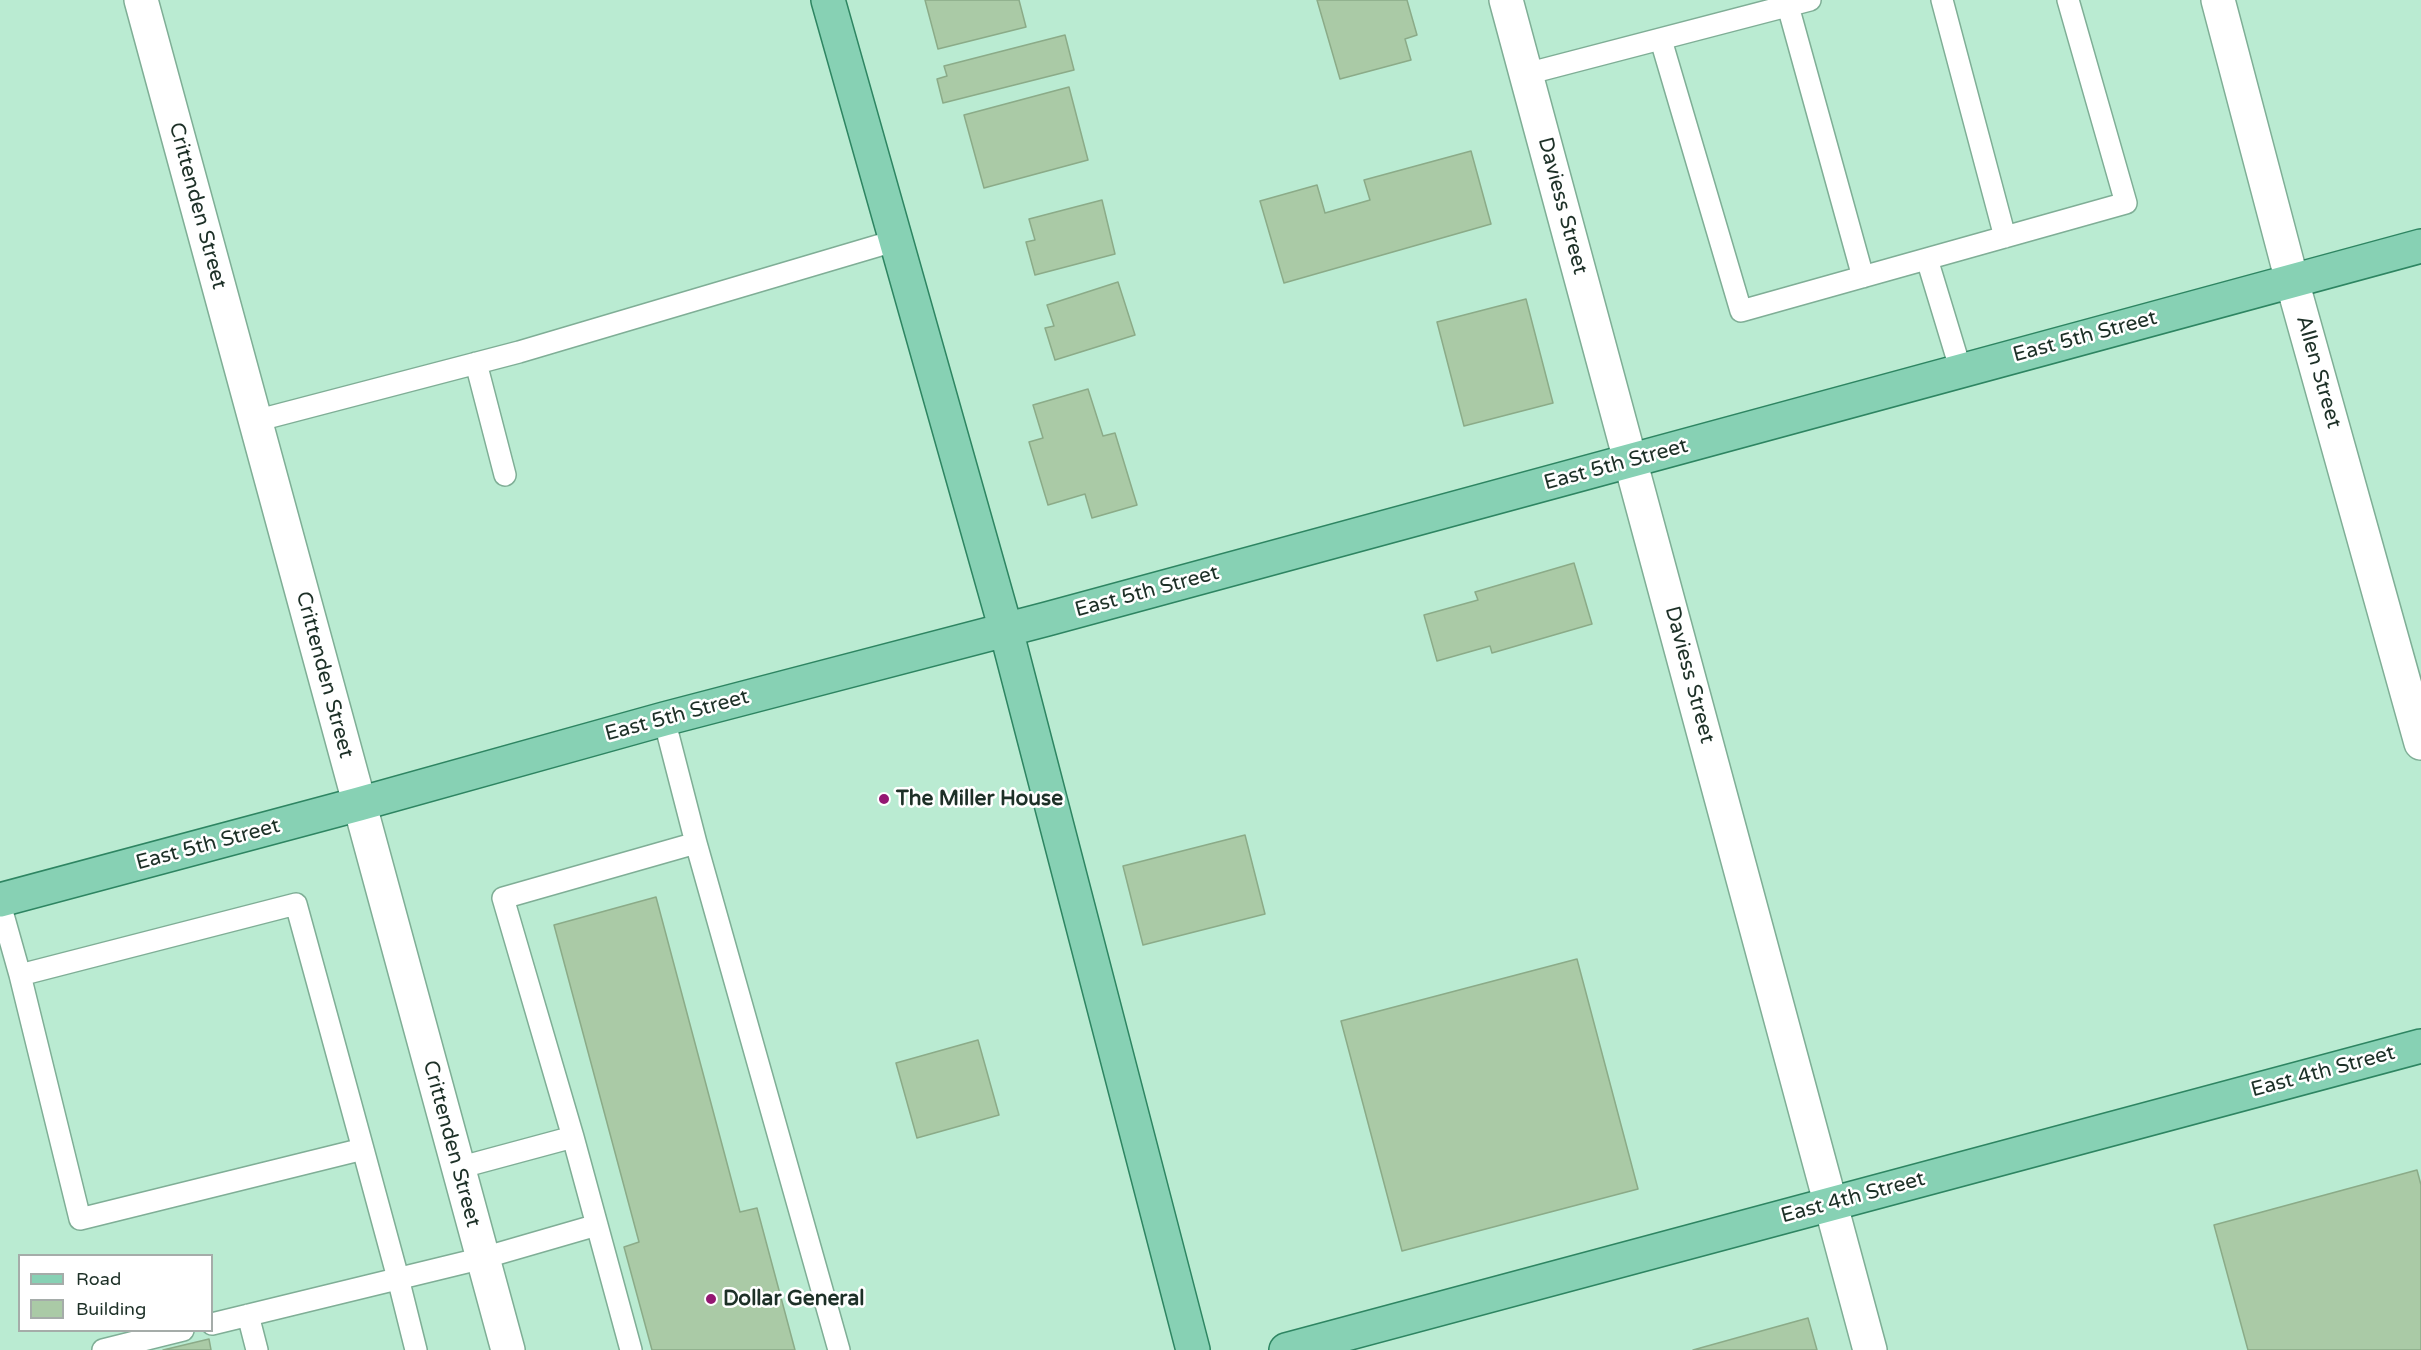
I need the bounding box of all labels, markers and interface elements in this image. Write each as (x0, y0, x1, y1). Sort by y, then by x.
street label: Crittenden Street (163, 120, 231, 292)
street label: Daviess Street (1532, 135, 1592, 277)
street label: East 5th Street (2010, 306, 2160, 368)
street label: Allen Street (2290, 313, 2346, 431)
street label: East 5th Street (1541, 434, 1691, 496)
street label: East 5th Street (1072, 561, 1222, 623)
street label: Crittenden Street (290, 589, 358, 761)
street label: Daviess Street (1659, 604, 1719, 746)
street label: East 5th Street (602, 685, 752, 747)
place label: The Miller House (896, 786, 1063, 812)
marker: The Miller House (877, 792, 891, 806)
street label: East 5th Street (133, 814, 283, 876)
street label: East 4th Street (2248, 1041, 2398, 1103)
street label: Crittenden Street (417, 1058, 485, 1230)
street label: East 4th Street (1778, 1167, 1928, 1229)
legend (18, 1254, 213, 1332)
text: Road (76, 1268, 121, 1290)
place label: Dollar General (723, 1286, 864, 1312)
marker: Dollar General (704, 1292, 718, 1306)
text: Building (76, 1298, 146, 1320)

